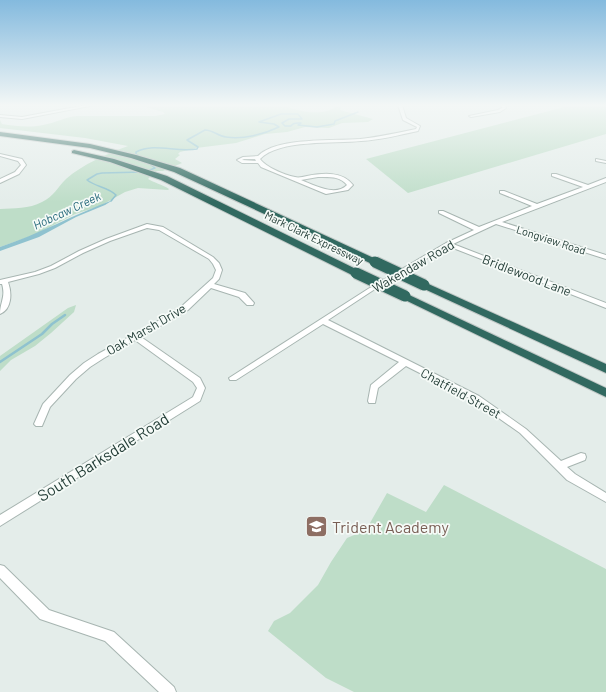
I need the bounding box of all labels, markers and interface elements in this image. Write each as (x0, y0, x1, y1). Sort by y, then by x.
water label: Hobcaw Creek (31, 188, 103, 232)
street label: Mark Clark Expressway (263, 208, 366, 267)
street label: Longview Road (515, 222, 588, 257)
street label: Wakendaw Road (369, 236, 457, 296)
street label: Bridlewood Lane (480, 251, 574, 299)
street label: Oak Marsh Drive (103, 300, 189, 358)
street label: Chatfield Street (418, 364, 504, 422)
street label: South Barksdale Road (33, 408, 172, 505)
school or university icon: Trident Academy (304, 514, 330, 540)
place label: Trident Academy (332, 517, 449, 536)

